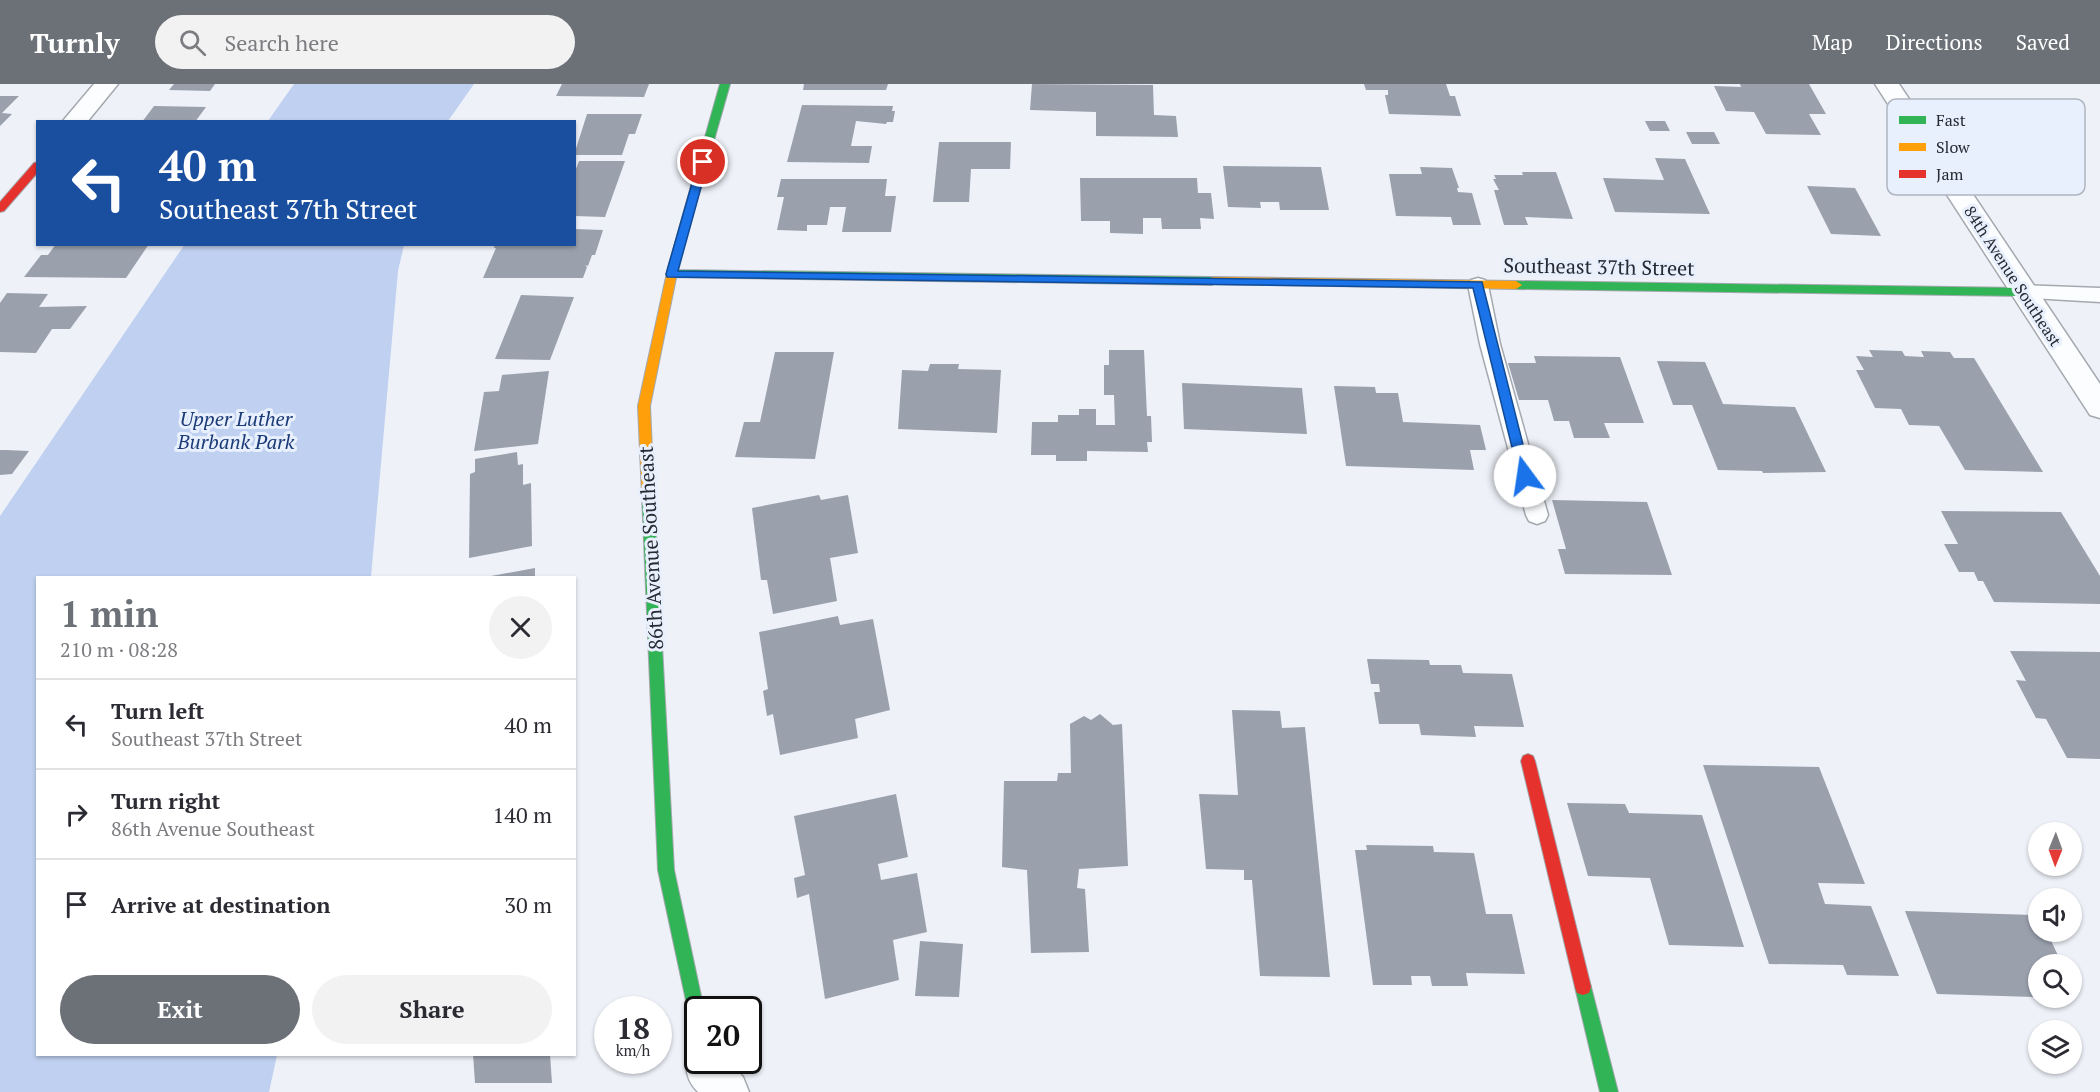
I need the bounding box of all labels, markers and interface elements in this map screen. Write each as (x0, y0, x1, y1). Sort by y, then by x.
search box (155, 15, 575, 69)
text: Turnly (30, 24, 119, 61)
icon: search (176, 26, 209, 59)
text: Search here (224, 28, 339, 57)
text: Map (1812, 28, 1853, 56)
text: Directions (1886, 28, 1983, 56)
text: Saved (2016, 28, 2070, 56)
legend (1887, 99, 2085, 195)
text: Fast (1936, 109, 1966, 131)
pin (677, 136, 728, 187)
text: Slow (1936, 136, 1970, 158)
text: 40 m (159, 137, 257, 193)
icon: left (60, 144, 138, 222)
icon: arrive (686, 145, 719, 178)
text: Jam (1936, 163, 1964, 185)
text: Southeast 37th Street (159, 191, 417, 227)
street label: 84th Avenue Southeast (1959, 202, 2067, 350)
street label: Southeast 37th Street (1503, 251, 1695, 282)
park label: Upper Luther Burbank Park (177, 405, 295, 455)
position arrow (1493, 444, 1557, 508)
street label: 86th Avenue Southeast (632, 445, 669, 651)
text: 1 min (60, 590, 158, 637)
button: close (489, 596, 552, 659)
text: 210 m · 08:28 (60, 636, 178, 663)
text: Turn left (111, 696, 204, 725)
icon: left (60, 708, 93, 741)
text: 40 m (504, 710, 552, 739)
text: Southeast 37th Street (111, 725, 302, 752)
text: Turn right (111, 786, 220, 815)
icon: right (60, 798, 93, 831)
text: 140 m (492, 800, 552, 829)
text: 86th Avenue Southeast (111, 815, 315, 842)
north arrow (2028, 822, 2082, 876)
map controls (2028, 822, 2082, 1074)
icon: arrive (60, 888, 93, 921)
button: sound (2028, 888, 2082, 942)
text: Arrive at destination (111, 890, 330, 919)
text: 30 m (504, 890, 552, 919)
button: search (2028, 954, 2082, 1008)
button: Exit (60, 975, 300, 1044)
button: Share (312, 975, 552, 1044)
speed limit sign: 20 (684, 996, 762, 1074)
text: 18 (616, 1008, 650, 1048)
button: layers (2028, 1020, 2082, 1074)
text: km/h (616, 1040, 650, 1060)

